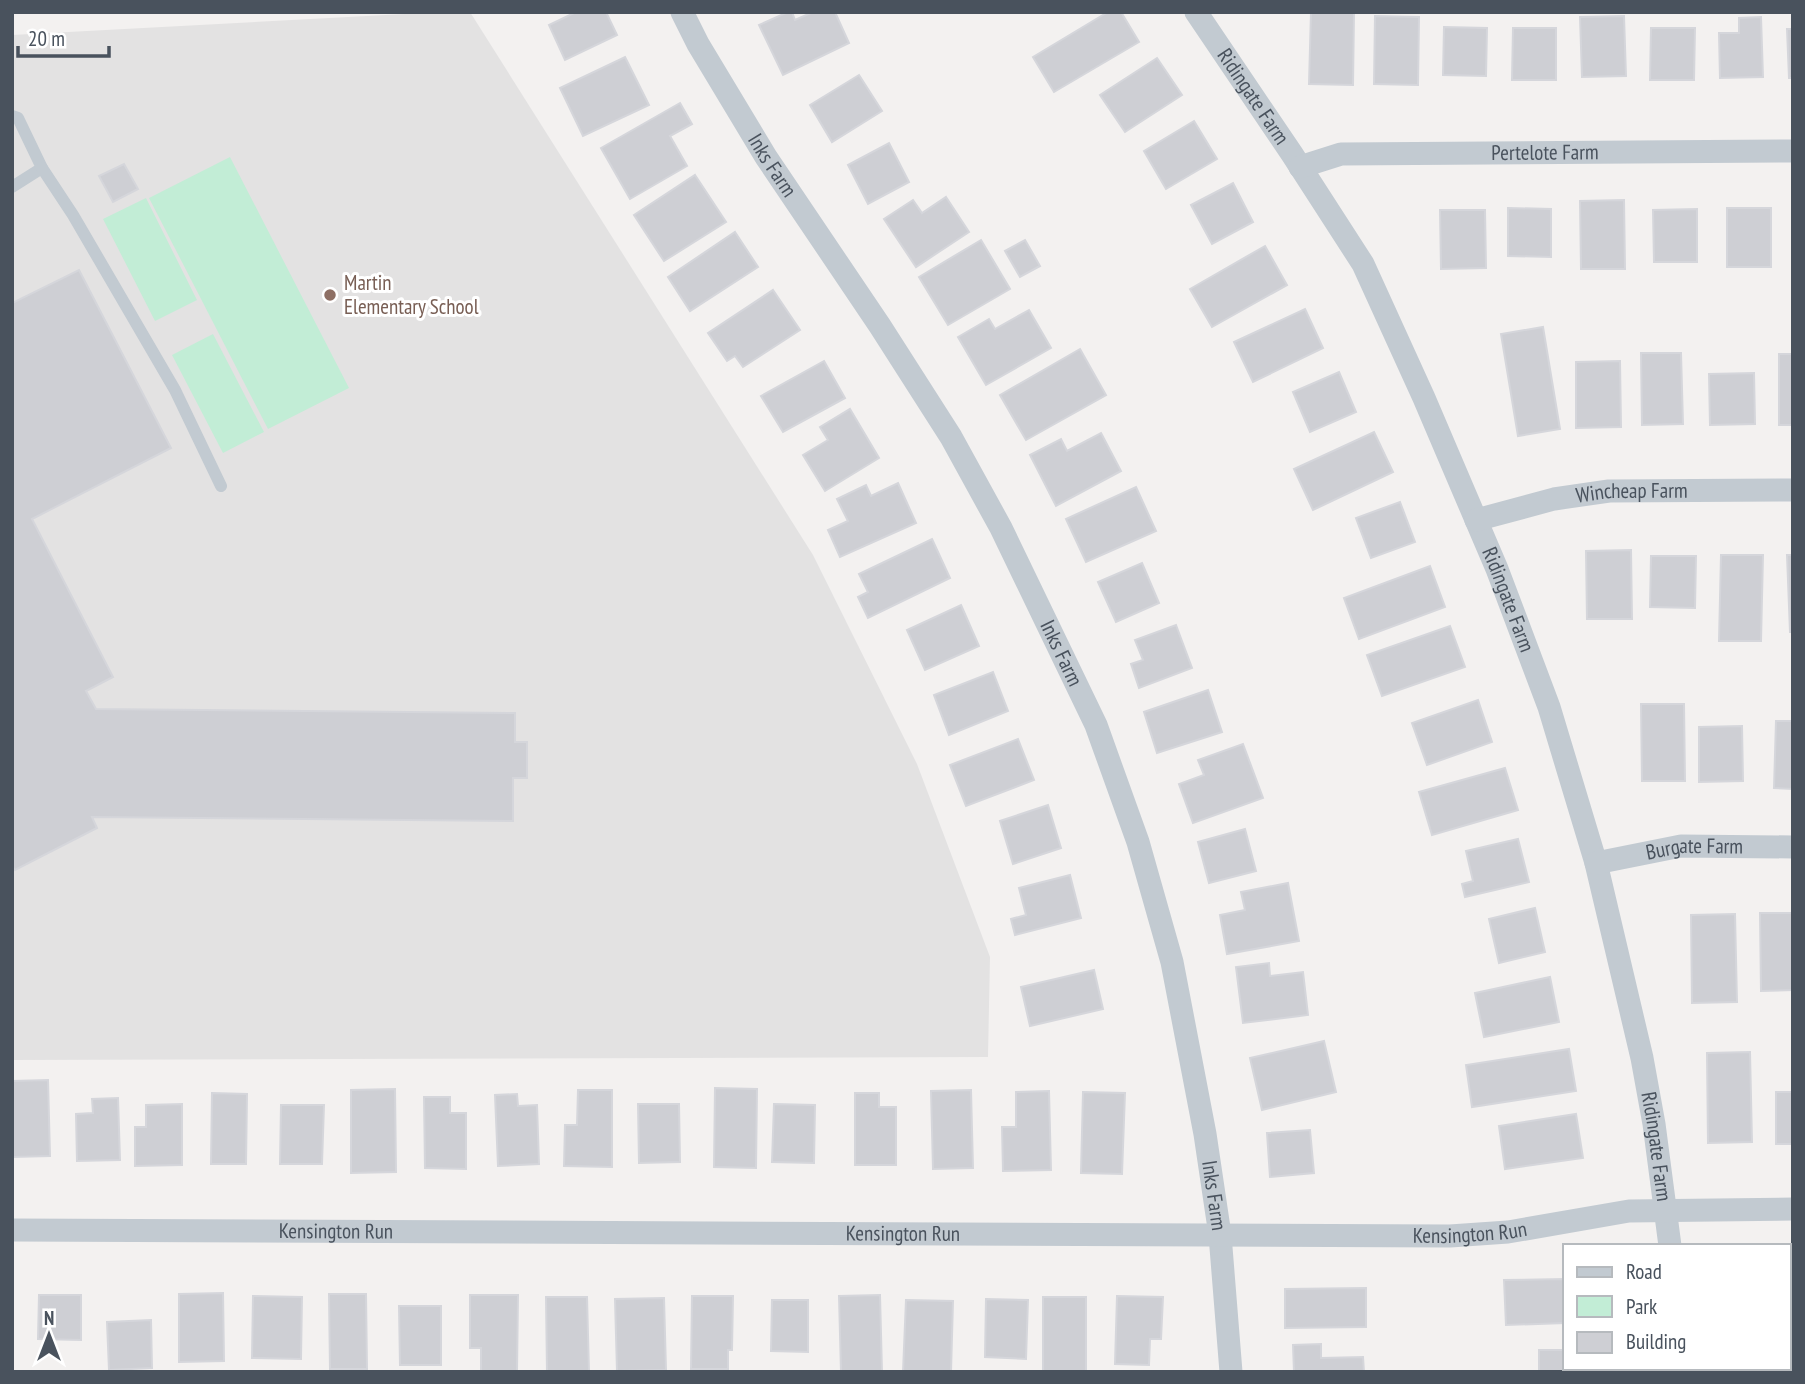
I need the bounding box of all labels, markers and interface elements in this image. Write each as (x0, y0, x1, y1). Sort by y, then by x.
scale bar (18, 14, 108, 58)
text: 20 m (28, 25, 65, 52)
street label: Ridingate Farm (1211, 43, 1296, 149)
street label: Inks Farm (742, 128, 803, 202)
street label: Pertelote Farm (1491, 138, 1599, 166)
place label: Martin Elementary School (344, 269, 479, 320)
marker: Martin Elementary School (322, 287, 338, 303)
street label: Wincheap Farm (1574, 477, 1688, 509)
street label: Ridingate Farm (1476, 543, 1541, 656)
street label: Inks Farm (1034, 615, 1089, 690)
street label: Burgate Farm (1643, 832, 1743, 866)
street label: Ridingate Farm (1635, 1090, 1678, 1203)
street label: Inks Farm (1196, 1158, 1233, 1232)
street label: Kensington Run (1413, 1215, 1529, 1249)
street label: Kensington Run (279, 1217, 393, 1245)
street label: Kensington Run (846, 1219, 960, 1247)
legend (1563, 1244, 1791, 1370)
text: Road (1626, 1258, 1662, 1285)
text: Park (1626, 1293, 1657, 1320)
north arrow (14, 1300, 84, 1370)
text: N (44, 1306, 54, 1330)
text: Building (1626, 1328, 1686, 1355)

